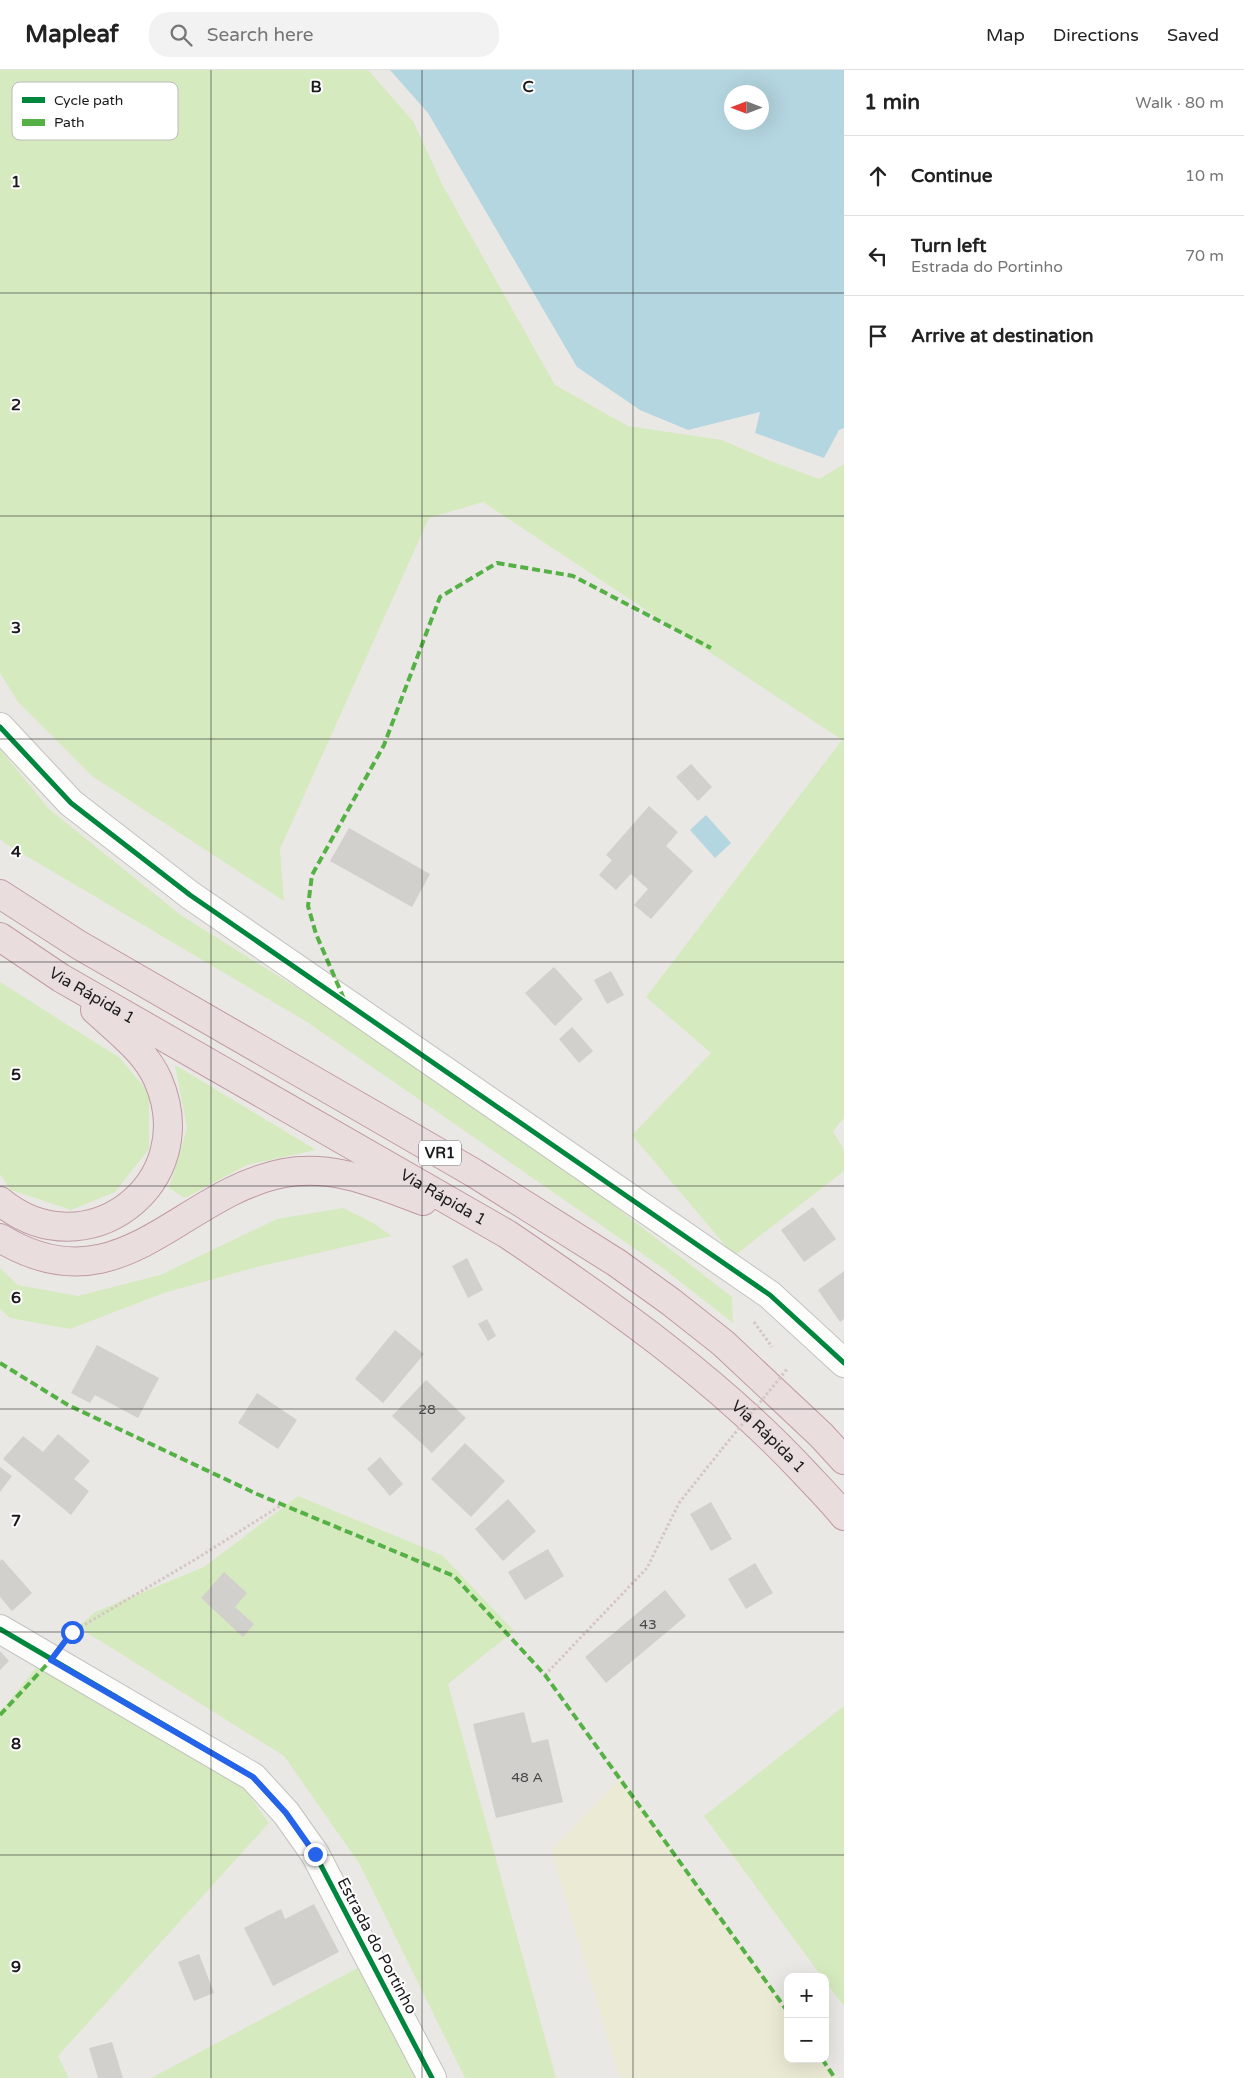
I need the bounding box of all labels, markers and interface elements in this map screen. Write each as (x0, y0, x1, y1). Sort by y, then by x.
search box (149, 12, 499, 57)
text: Mapleaf (25, 20, 119, 49)
icon: search (167, 21, 195, 49)
text: Search here (207, 24, 314, 46)
text: Map (986, 24, 1025, 46)
text: Directions (1053, 24, 1139, 46)
text: Saved (1167, 24, 1219, 46)
text: B (310, 77, 322, 97)
text: C (522, 77, 534, 97)
legend (12, 82, 178, 140)
north arrow (724, 85, 769, 130)
text: 1 min (864, 90, 920, 115)
text: Cycle path (54, 92, 123, 109)
text: Walk · 80 m (1135, 93, 1224, 113)
text: Path (54, 114, 85, 131)
icon: ahead (864, 162, 892, 190)
text: Continue (911, 165, 993, 187)
text: 10 m (1185, 166, 1224, 186)
text: 1 (11, 172, 21, 192)
text: Turn left (911, 235, 987, 257)
icon: left (864, 242, 892, 270)
text: 70 m (1185, 246, 1224, 266)
text: Estrada do Portinho (911, 257, 1063, 277)
icon: arrive (864, 322, 892, 350)
text: Arrive at destination (911, 325, 1094, 347)
text: 2 (11, 395, 21, 415)
text: 3 (11, 618, 21, 638)
text: 4 (11, 842, 21, 862)
street label: Via Rápida 1 (45, 963, 138, 1028)
text: 5 (11, 1065, 21, 1085)
road number: VR1 (419, 1140, 461, 1166)
street label: Via Rápida 1 (396, 1165, 490, 1230)
text: 6 (11, 1288, 21, 1308)
street label: Via Rápida 1 (727, 1396, 810, 1477)
house number: 28 (418, 1401, 436, 1418)
text: 7 (11, 1511, 21, 1531)
house number: 43 (639, 1616, 657, 1633)
route start (61, 1621, 84, 1644)
text: 8 (11, 1734, 21, 1754)
house number: 48 A (511, 1769, 543, 1786)
route end (304, 1843, 327, 1866)
street label: Estrada do Portinho (333, 1874, 421, 2018)
text: 9 (11, 1957, 21, 1977)
map controls (784, 1973, 829, 2063)
button: + (784, 1973, 829, 2018)
button: − (784, 2018, 829, 2063)

